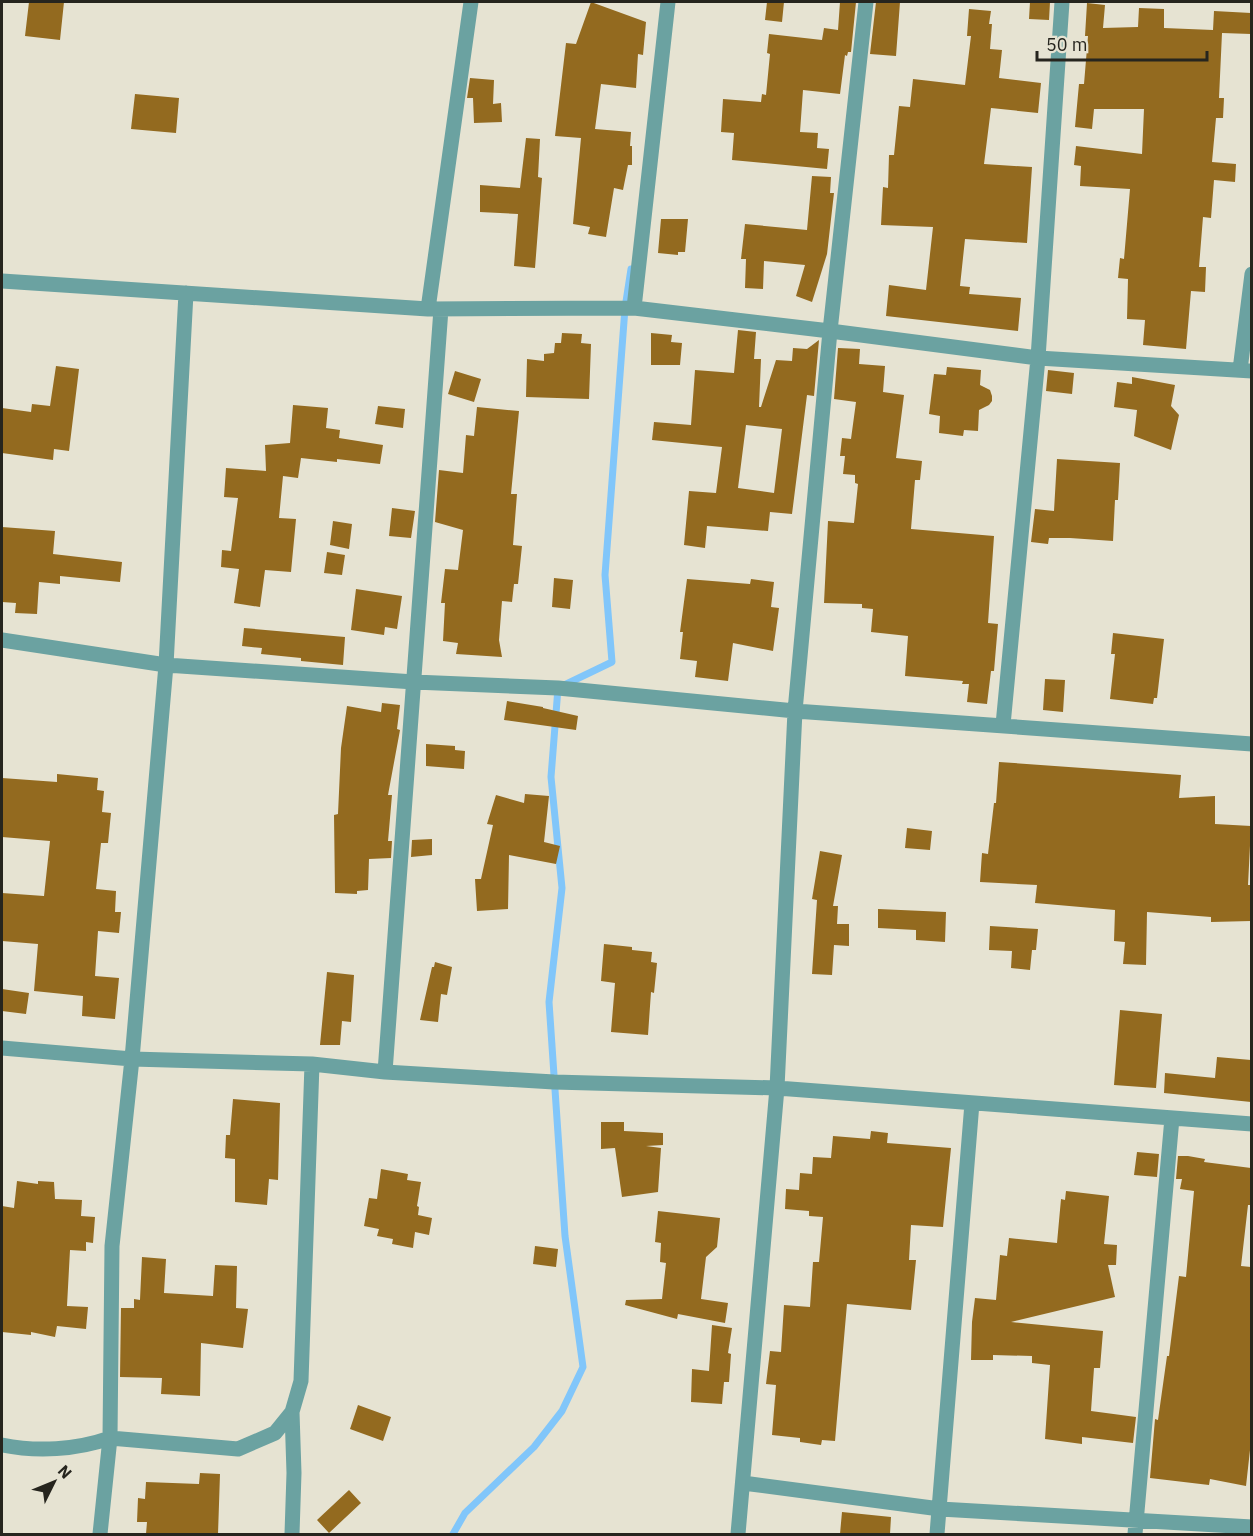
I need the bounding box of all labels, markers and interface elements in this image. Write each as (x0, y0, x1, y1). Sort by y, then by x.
scale bar (1037, 24, 1206, 62)
text: 50 m (1046, 33, 1088, 56)
north arrow (24, 1452, 84, 1512)
text: N (54, 1461, 76, 1483)

